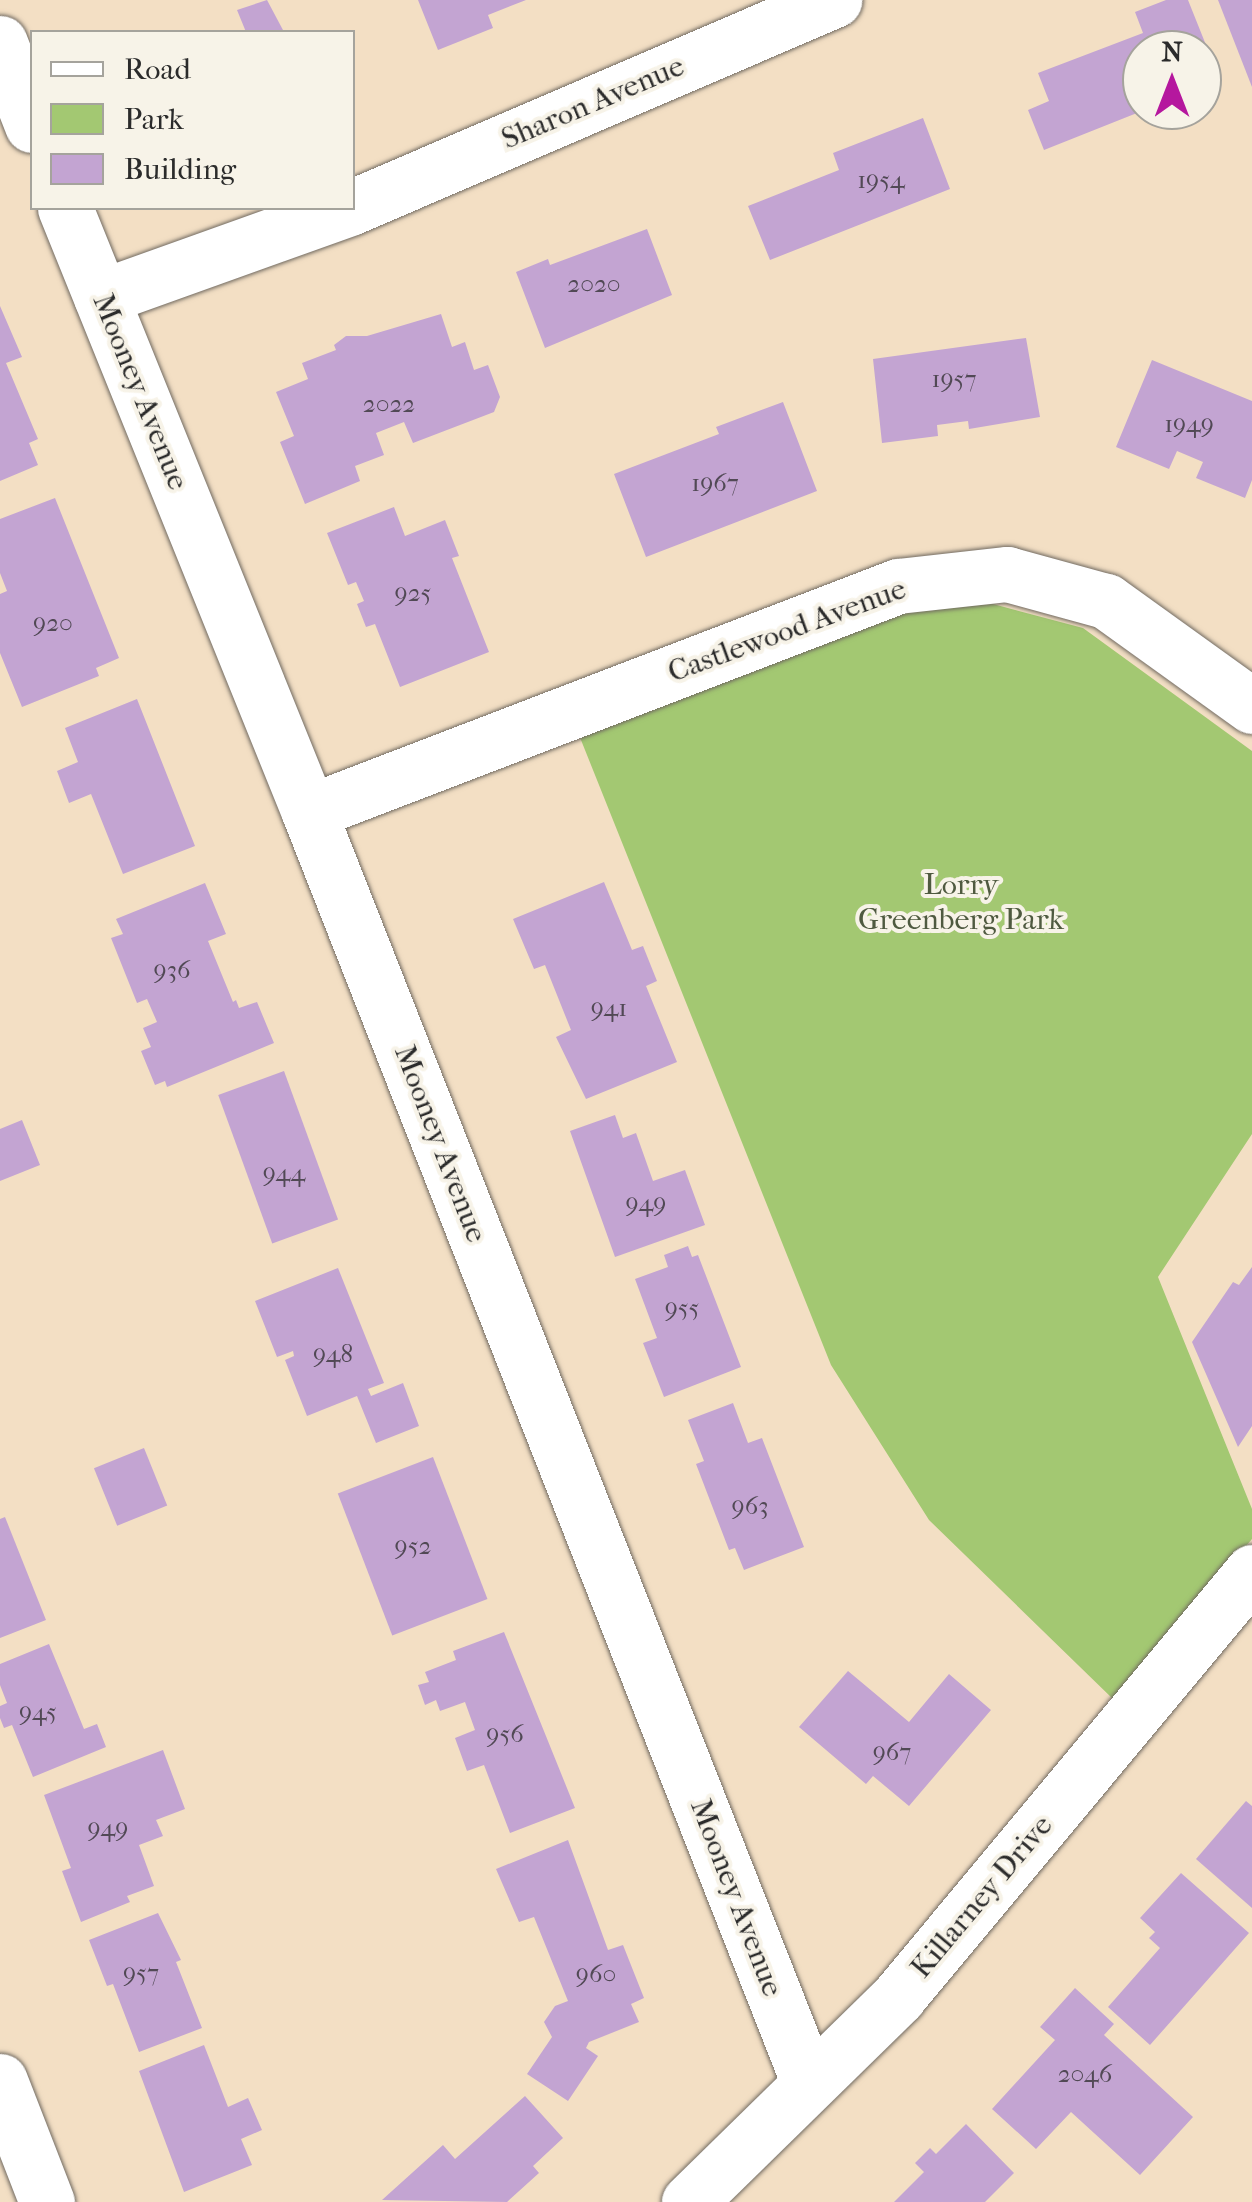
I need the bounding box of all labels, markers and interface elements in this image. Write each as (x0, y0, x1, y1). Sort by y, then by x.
legend (30, 30, 355, 210)
north arrow (1122, 30, 1222, 130)
text: N (1161, 35, 1183, 68)
street label: Sharon Avenue (496, 48, 690, 158)
text: Road (124, 52, 191, 87)
text: Park (124, 102, 184, 137)
text: Building (124, 152, 236, 187)
house number: 1954 (857, 165, 905, 195)
house number: 2020 (567, 269, 621, 299)
street label: Mooney Avenue (84, 289, 196, 495)
house number: 1957 (932, 364, 976, 394)
house number: 2022 (363, 389, 415, 419)
house number: 1949 (1164, 409, 1214, 439)
house number: 1967 (691, 468, 739, 498)
street label: Castlewood Avenue (663, 571, 911, 691)
house number: 925 (395, 578, 431, 608)
house number: 920 (33, 608, 73, 638)
park label: Lorry Greenberg Park (858, 867, 1064, 938)
house number: 936 (154, 955, 190, 985)
house number: 941 (591, 993, 627, 1023)
street label: Mooney Avenue (386, 1040, 494, 1248)
house number: 944 (263, 1158, 305, 1188)
house number: 949 (626, 1188, 666, 1218)
house number: 955 (665, 1293, 699, 1323)
house number: 948 (313, 1339, 353, 1369)
house number: 963 (732, 1491, 768, 1521)
house number: 952 (395, 1531, 431, 1561)
house number: 945 (19, 1697, 57, 1727)
house number: 956 (486, 1719, 524, 1749)
house number: 967 (873, 1737, 911, 1767)
street label: Mooney Avenue (682, 1794, 790, 2002)
street label: Killarney Drive (904, 1808, 1060, 1986)
house number: 949 (88, 1813, 128, 1843)
house number: 957 (123, 1958, 159, 1988)
house number: 960 (576, 1959, 616, 1989)
house number: 2046 (1058, 2059, 1112, 2089)

